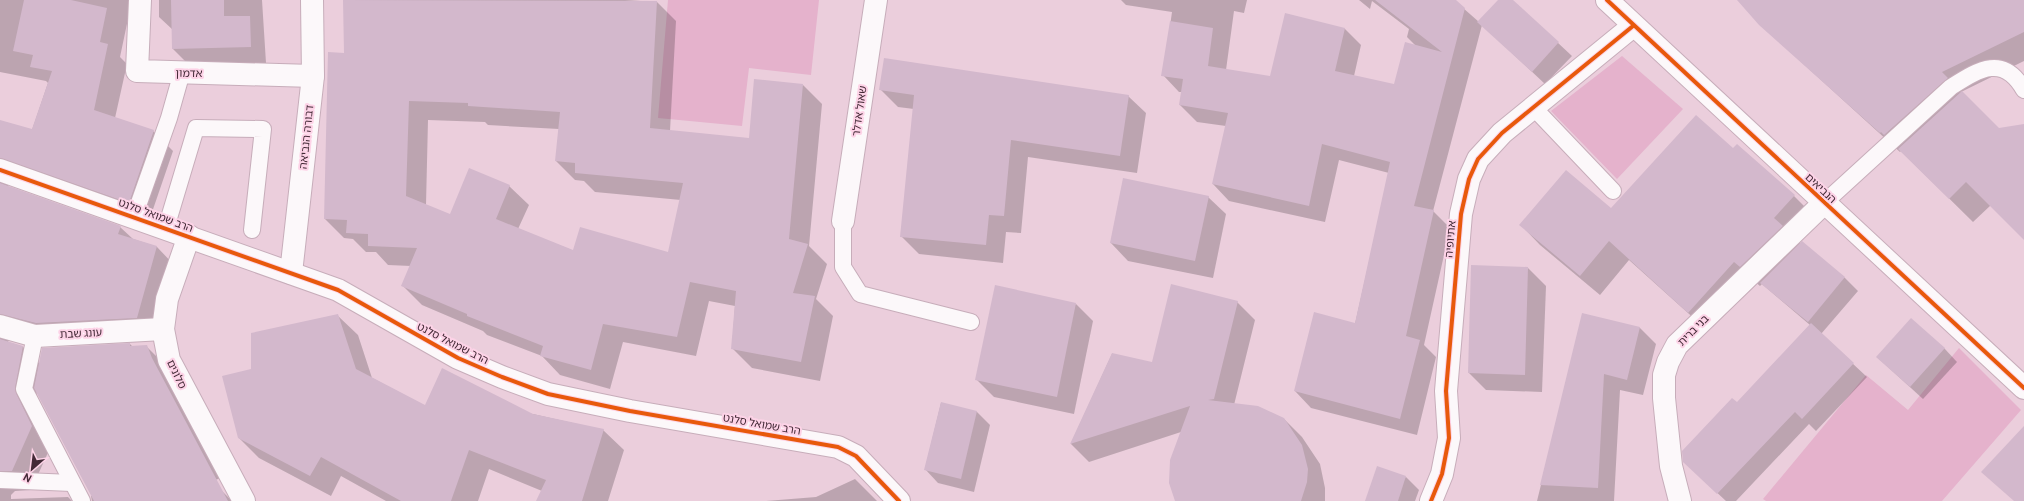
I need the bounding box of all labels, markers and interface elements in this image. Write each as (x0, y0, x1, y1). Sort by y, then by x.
street label: אדמון (175, 67, 203, 81)
street label: שאול אדלר (850, 85, 870, 137)
street label: דבורה הנביאה (297, 104, 317, 170)
street label: הנביאים (1802, 171, 1839, 207)
street label: הרב שמואל סלנט (116, 196, 195, 236)
street label: אתיופיה (1442, 220, 1460, 258)
street label: בני ברית (1675, 312, 1712, 349)
street label: הרב שמואל סלנט (414, 320, 491, 368)
street label: עונג שבת (60, 326, 103, 342)
street label: סלונים (163, 358, 189, 391)
street label: הרב שמואל סלנט (722, 411, 802, 439)
north arrow (12, 449, 52, 489)
text: N (21, 469, 35, 485)

